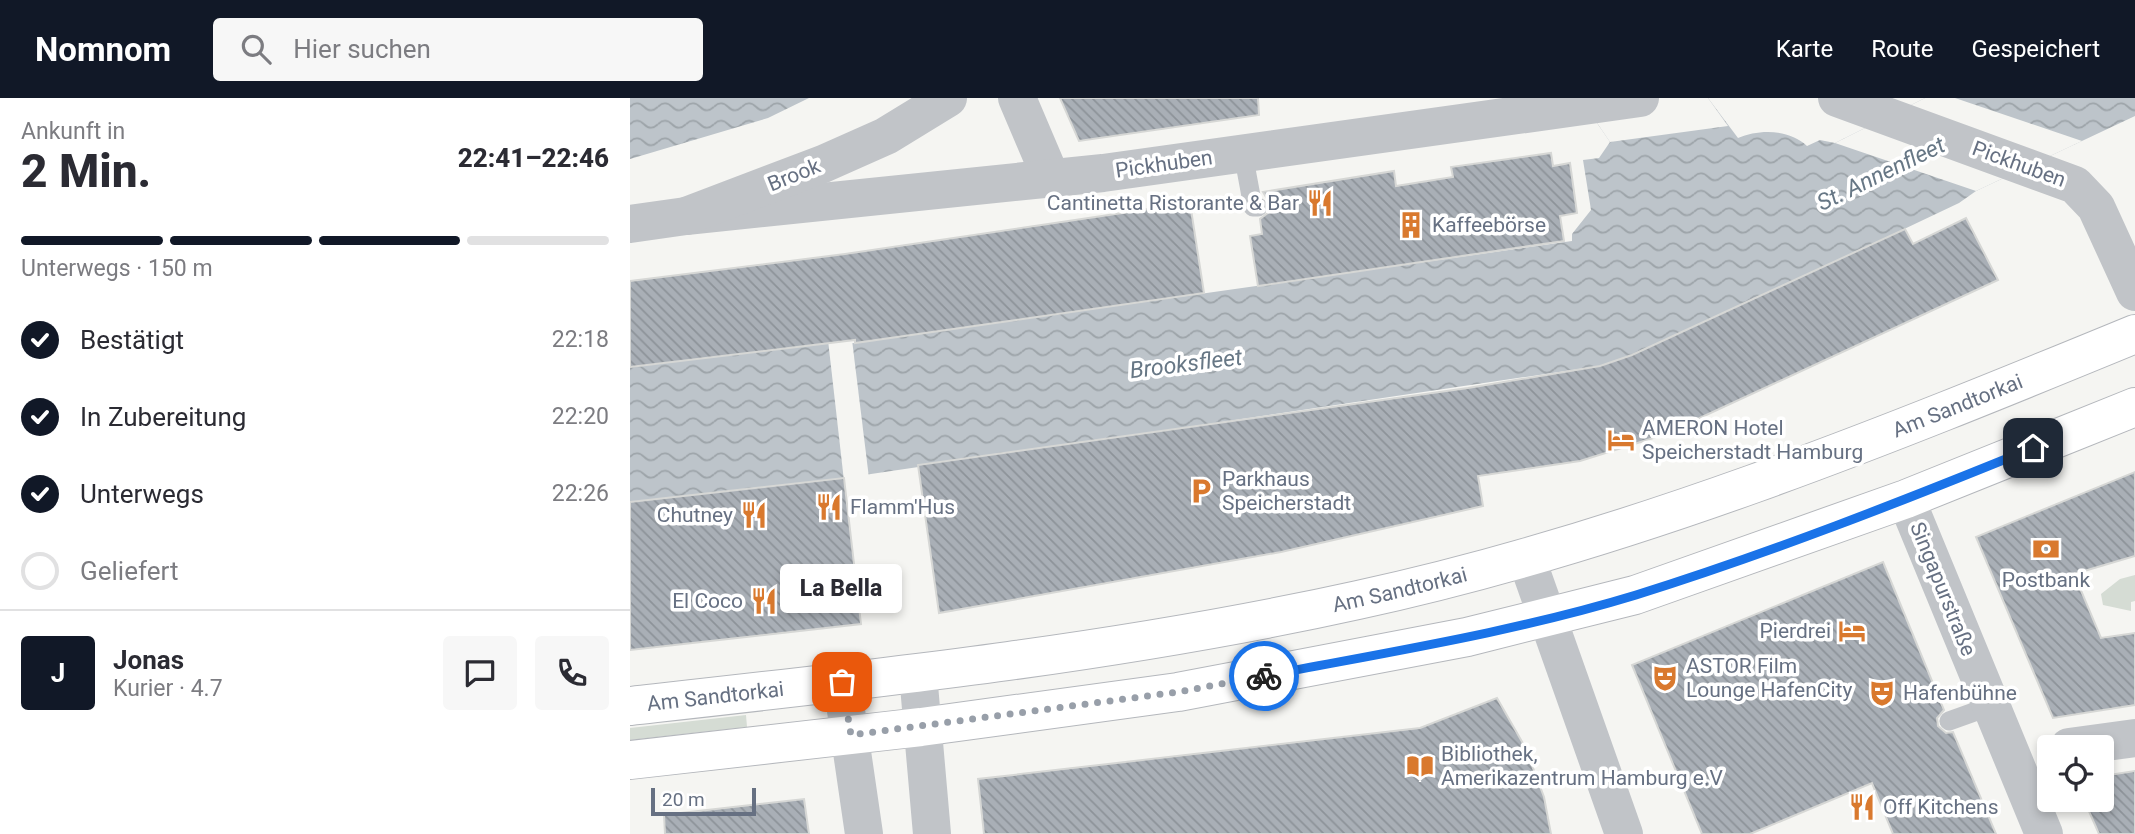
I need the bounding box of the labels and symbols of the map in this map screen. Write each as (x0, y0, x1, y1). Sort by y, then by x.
water label: St. Annenfleet (1813, 131, 1950, 217)
street label: Pickhuben (1969, 136, 2069, 192)
street label: Pickhuben (1114, 145, 1214, 183)
street label: Brook (764, 154, 824, 196)
restaurant icon: Cantinetta Ristorante & Bar (1305, 188, 1335, 218)
place label: Cantinetta Ristorante & Bar (1047, 191, 1299, 215)
building icon: Kaffeebörse (1396, 210, 1426, 240)
place label: Kaffeebörse (1432, 213, 1546, 237)
water label: Brooksfleet (1128, 344, 1244, 384)
street label: Am Sandtorkai (1889, 369, 2026, 442)
place label: AMERON Hotel Speicherstadt Hamburg (1642, 416, 1863, 464)
pin (2003, 418, 2063, 478)
hotel icon: AMERON Hotel Speicherstadt Hamburg (1606, 425, 1636, 455)
place label: Parkhaus Speicherstadt (1222, 467, 1351, 515)
parking icon: Parkhaus Speicherstadt (1186, 476, 1216, 506)
restaurant icon: Flamm'Hus (814, 492, 844, 522)
place label: Flamm'Hus (850, 495, 955, 519)
restaurant icon: Chutney (739, 500, 769, 530)
place label: Chutney (657, 503, 733, 527)
street label: Singapurstraße (1905, 519, 1981, 659)
bank icon: Postbank (2031, 534, 2061, 564)
street label: Am Sandtorkai (1330, 562, 1470, 617)
callout: La Bella (781, 563, 903, 612)
place label: Postbank (2002, 568, 2090, 592)
restaurant icon: El Coco (749, 586, 779, 616)
place label: El Coco (672, 589, 743, 613)
hotel icon: Pierdrei (1837, 616, 1867, 646)
place label: Pierdrei (1760, 619, 1831, 643)
courier (1229, 641, 1299, 711)
pin (812, 652, 872, 712)
place label: ASTOR Film Lounge HafenCity (1686, 654, 1852, 702)
theatre icon: ASTOR Film Lounge HafenCity (1650, 663, 1680, 693)
street label: Am Sandtorkai (646, 677, 785, 716)
theatre icon: Hafenbühne (1867, 678, 1897, 708)
place label: Hafenbühne (1903, 681, 2017, 705)
place label: Bibliothek, Amerikazentrum Hamburg e.V (1441, 742, 1723, 790)
library icon: Bibliothek, Amerikazentrum Hamburg e.V (1405, 751, 1435, 781)
scale bar (651, 785, 756, 817)
restaurant icon: Off Kitchens (1847, 792, 1877, 822)
place label: Off Kitchens (1883, 795, 1999, 819)

